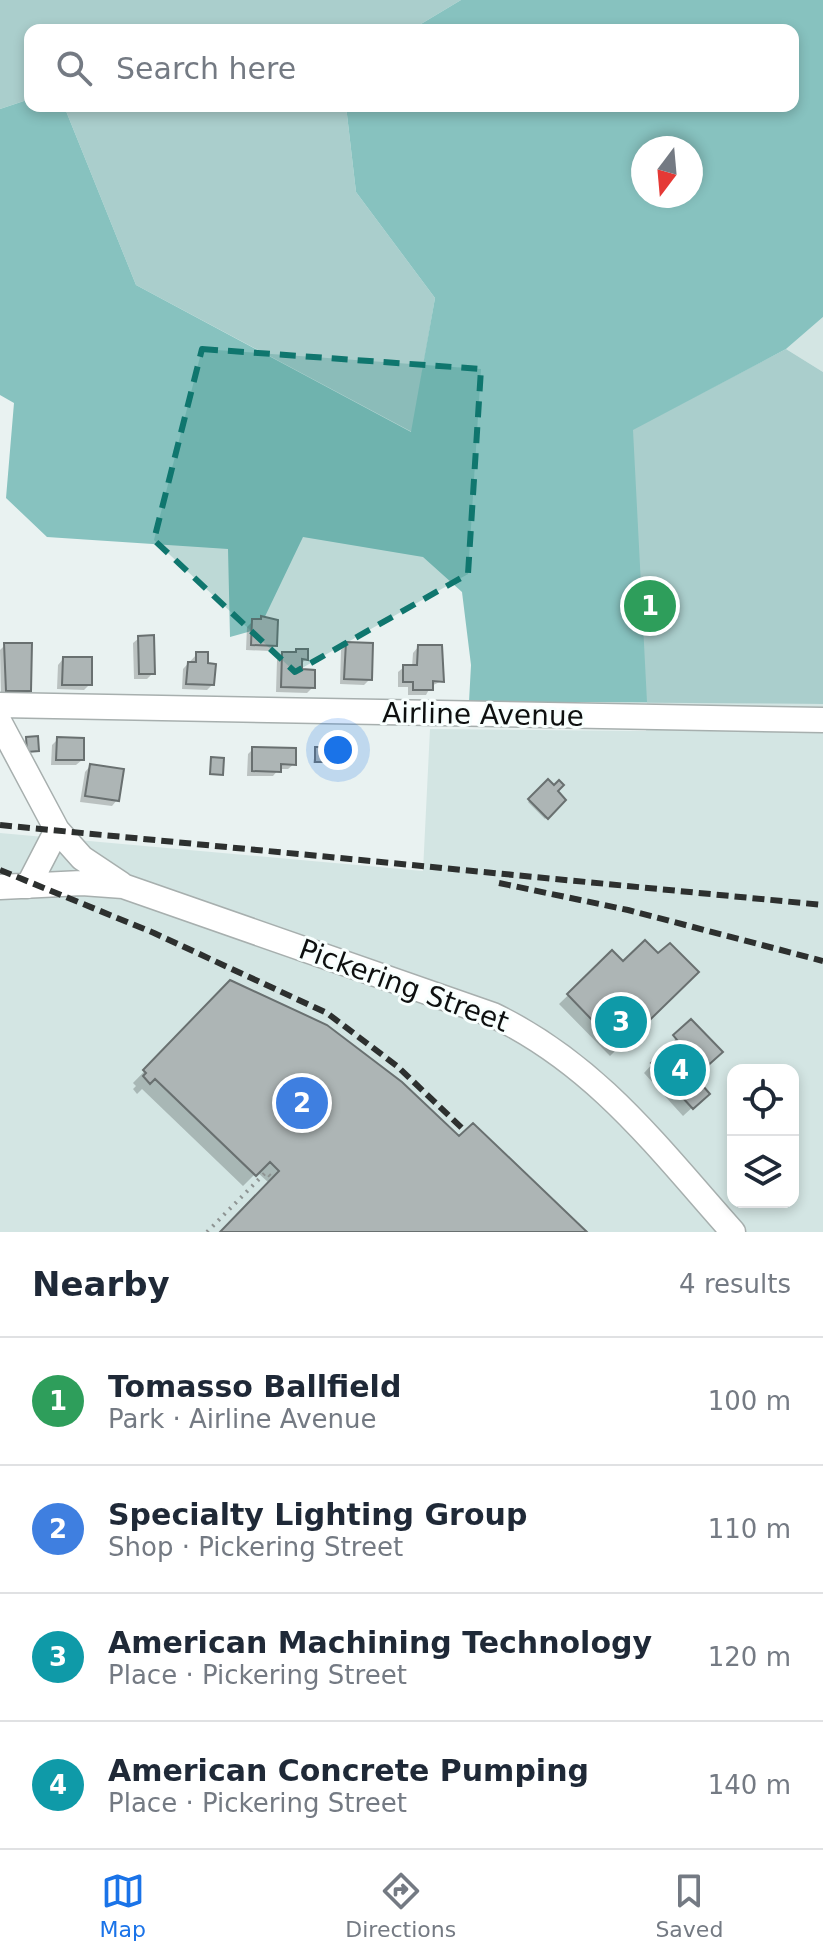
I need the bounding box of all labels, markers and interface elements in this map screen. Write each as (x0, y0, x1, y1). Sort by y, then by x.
search box (24, 24, 799, 112)
icon: search (52, 46, 96, 90)
text: Search here (116, 51, 296, 86)
north arrow (631, 136, 703, 208)
pin: 1 (624, 576, 676, 636)
street label: Airline Avenue (382, 696, 584, 733)
your location (318, 730, 358, 770)
street label: Pickering Street (294, 932, 513, 1039)
pin: 3 (595, 992, 647, 1052)
pin: 4 (654, 1040, 706, 1100)
map controls (727, 1064, 799, 1208)
button: locate (727, 1064, 799, 1136)
pin: 2 (276, 1073, 328, 1133)
button: layers (727, 1136, 799, 1208)
text: Nearby (32, 1264, 170, 1304)
text: 4 results (679, 1269, 791, 1299)
text: Tomasso Ballfield (108, 1369, 401, 1404)
text: 1 (49, 1386, 67, 1416)
text: 100 m (708, 1386, 791, 1416)
text: Park · Airline Avenue (108, 1404, 376, 1434)
text: Specialty Lighting Group (108, 1497, 527, 1532)
text: 2 (49, 1514, 67, 1544)
text: 110 m (708, 1514, 791, 1544)
text: Shop · Pickering Street (108, 1532, 403, 1562)
text: American Machining Technology (108, 1625, 652, 1660)
text: 3 (49, 1642, 67, 1672)
text: 120 m (708, 1642, 791, 1672)
text: Place · Pickering Street (108, 1660, 407, 1690)
text: American Concrete Pumping (108, 1753, 589, 1788)
text: 4 (49, 1770, 67, 1800)
text: 140 m (708, 1770, 791, 1800)
text: Place · Pickering Street (108, 1788, 407, 1818)
tab: Map (100, 1869, 146, 1942)
tab: Directions (345, 1869, 456, 1942)
tab: Saved (655, 1869, 723, 1942)

